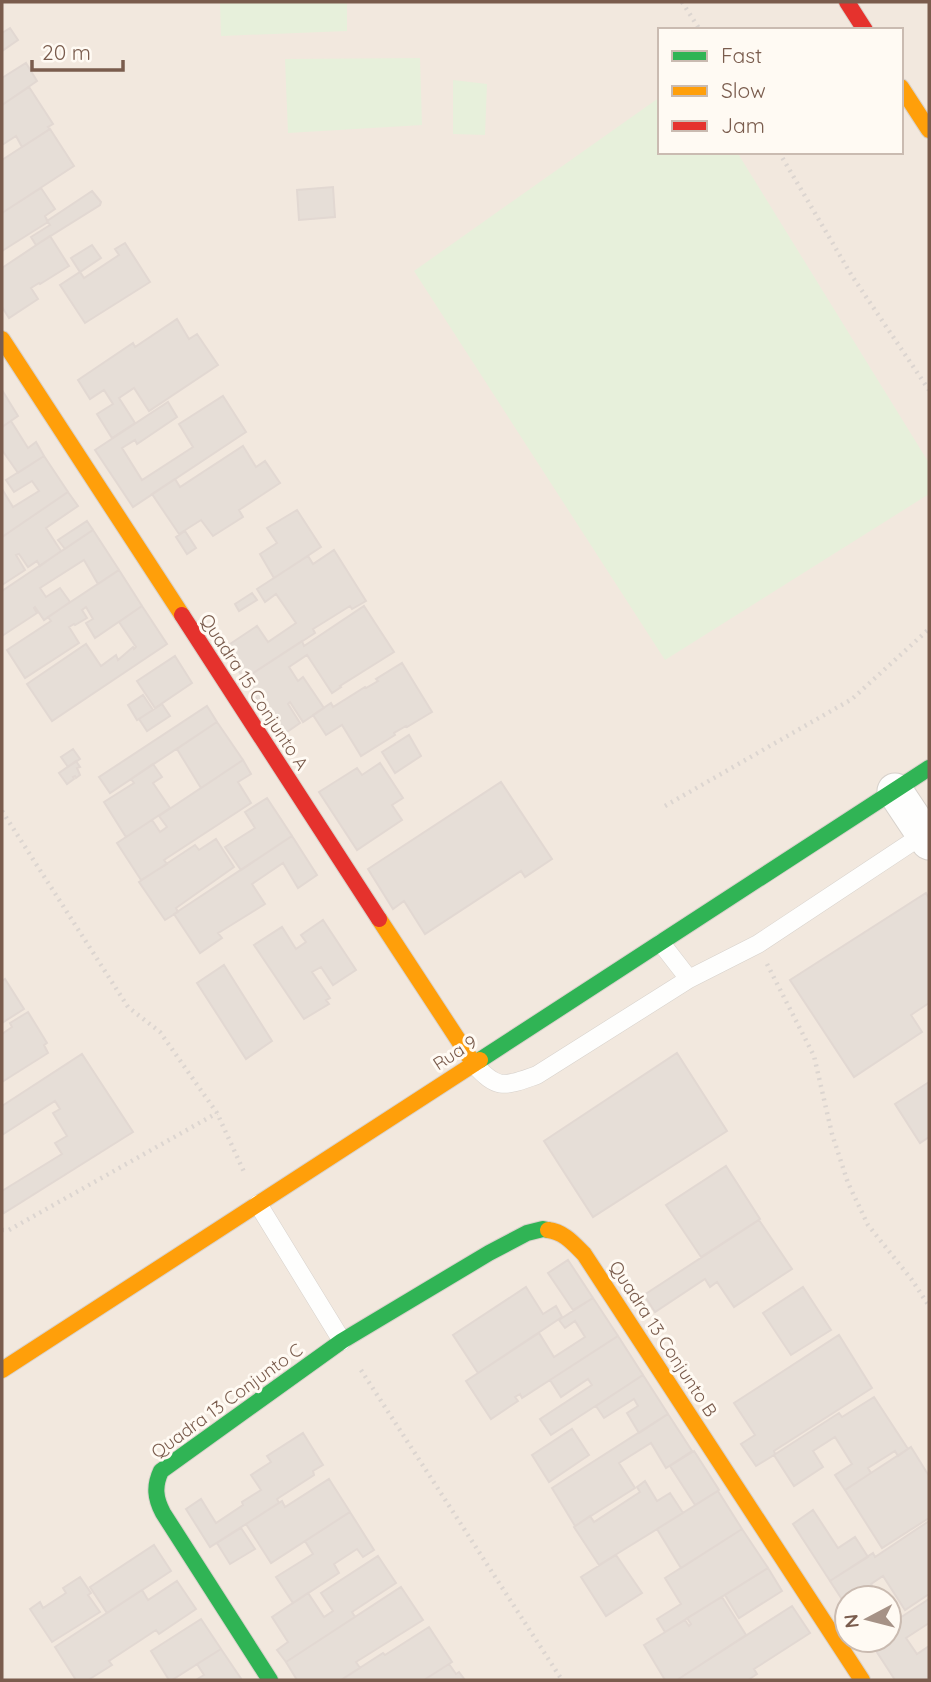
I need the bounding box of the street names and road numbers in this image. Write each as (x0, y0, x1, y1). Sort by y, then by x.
street label: Quadra 15 Conjunto A (195, 609, 314, 775)
street label: Rua 9 (428, 1030, 481, 1075)
street label: Quadra 13 Conjunto B (604, 1256, 723, 1421)
street label: Quadra 13 Conjunto C (146, 1338, 307, 1463)

